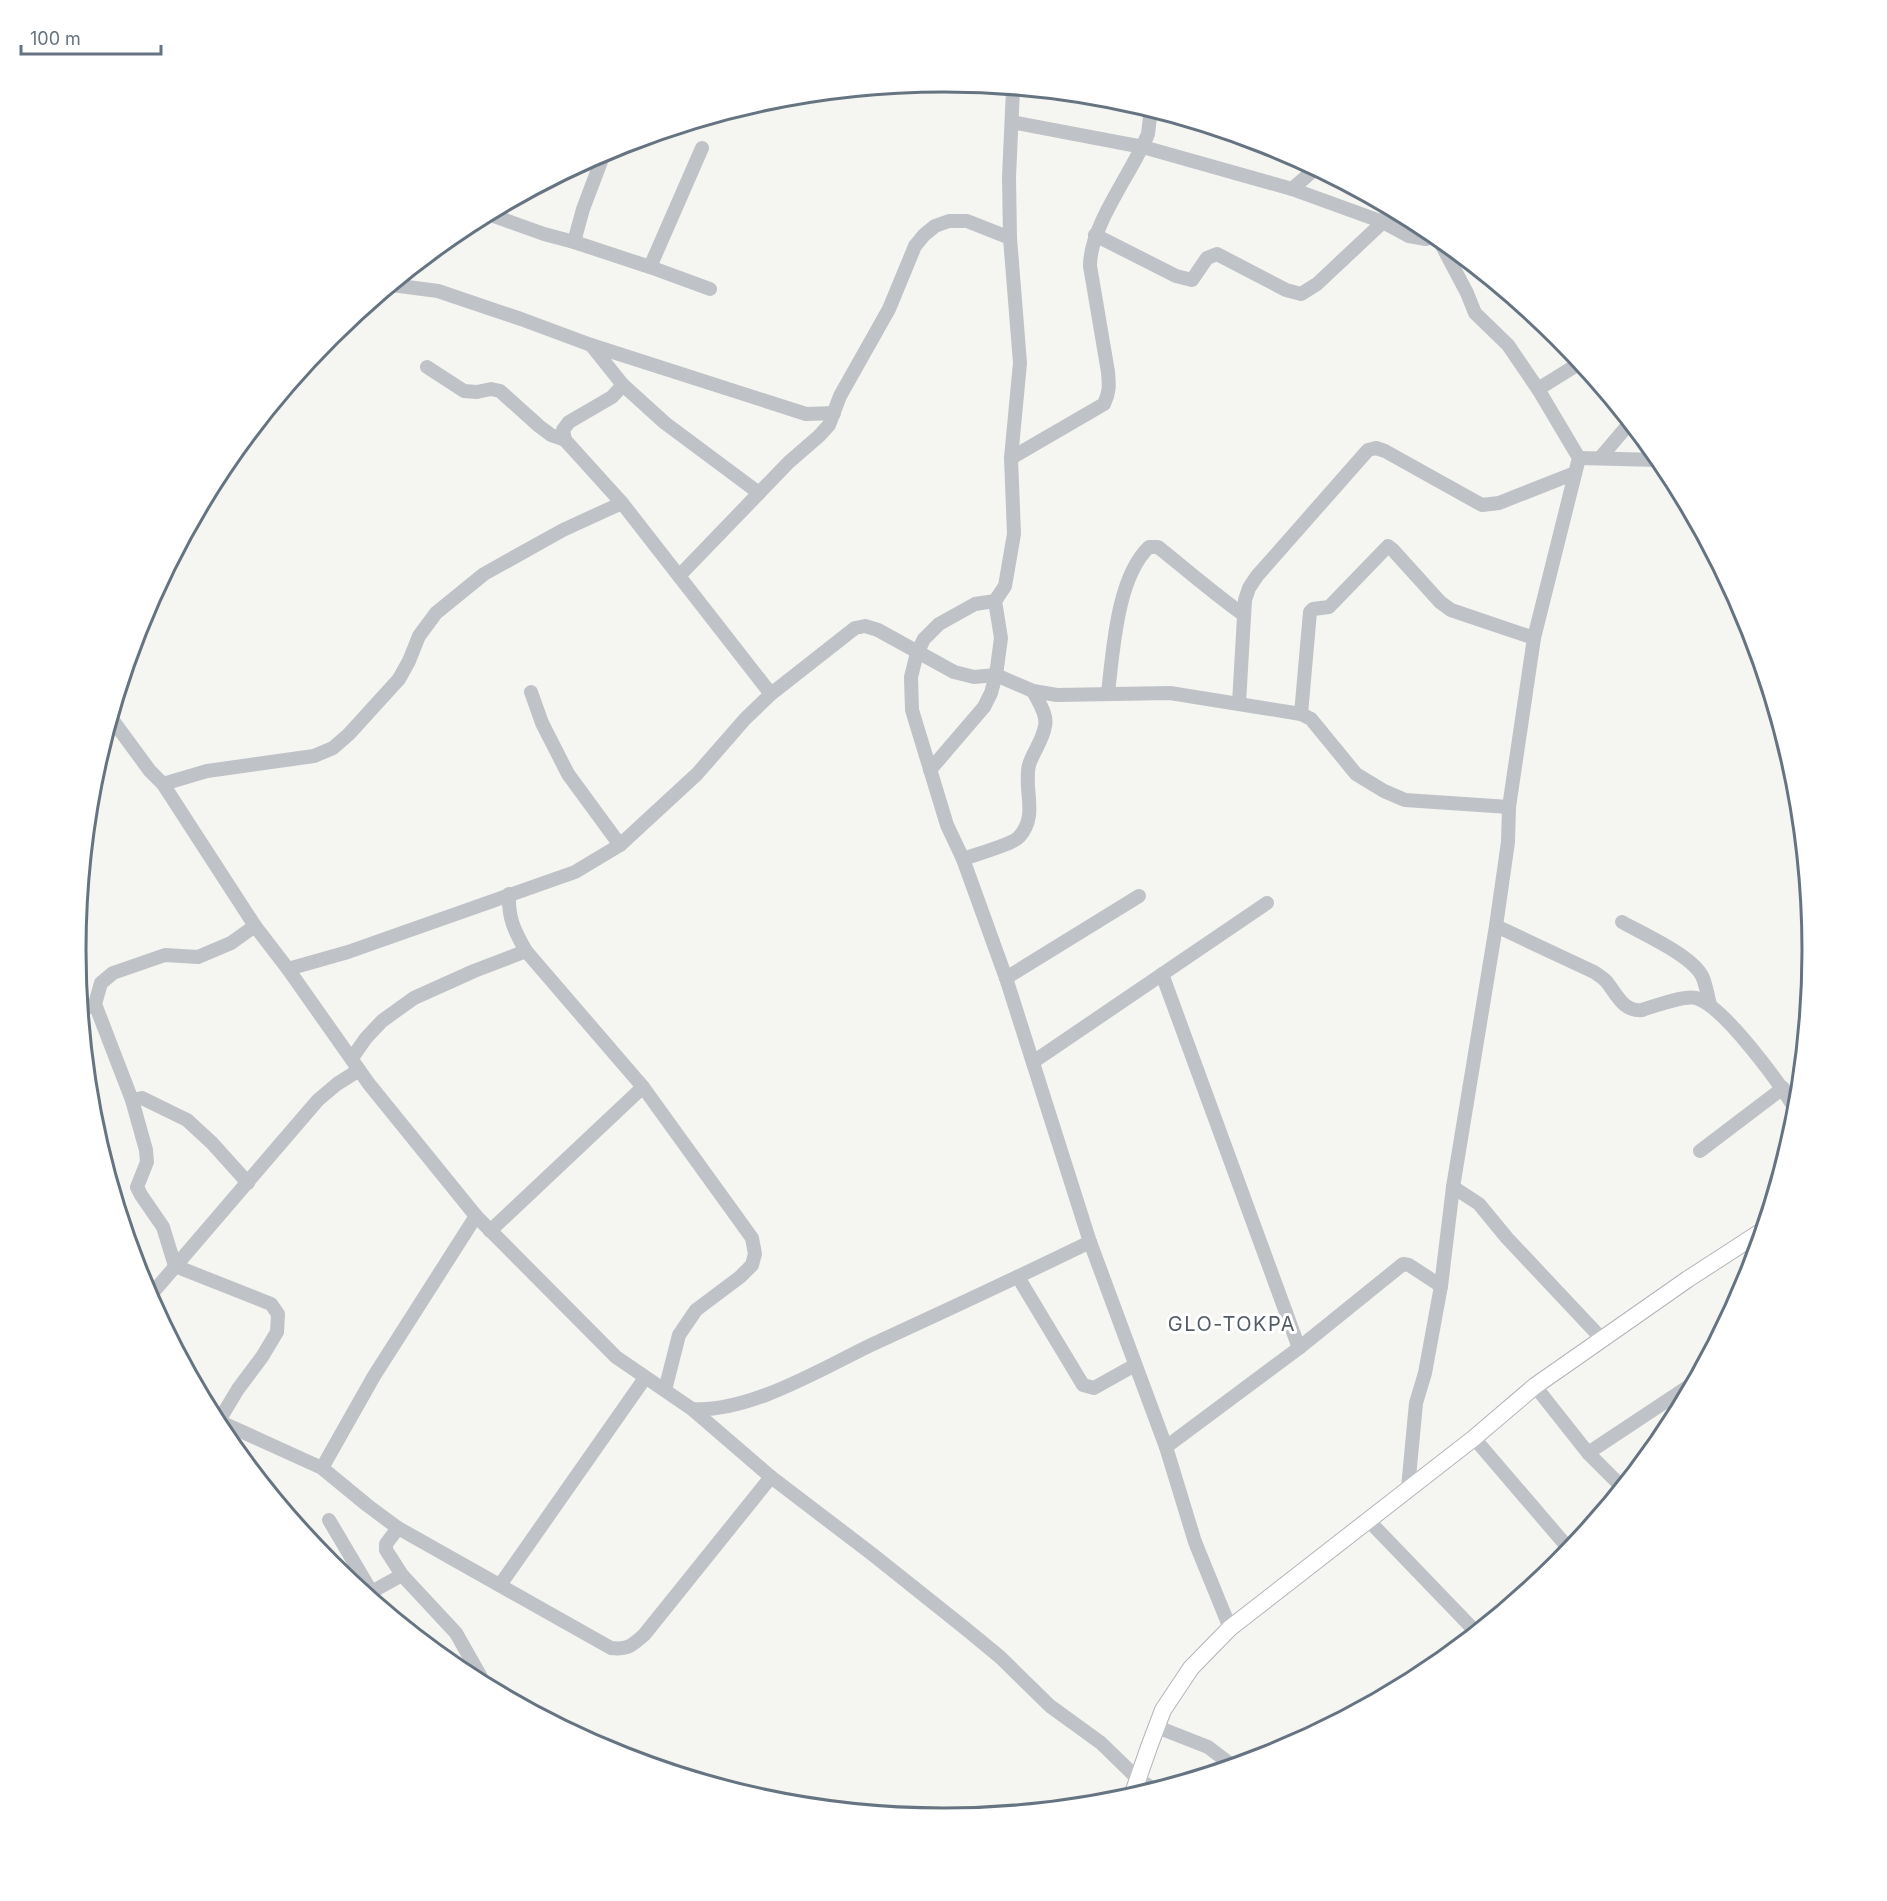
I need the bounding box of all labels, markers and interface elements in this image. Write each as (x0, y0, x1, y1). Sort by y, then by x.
scale bar (21, 18, 160, 56)
text: 100 m (30, 28, 81, 49)
district label: GLO-TOKPA (1168, 1312, 1296, 1336)

